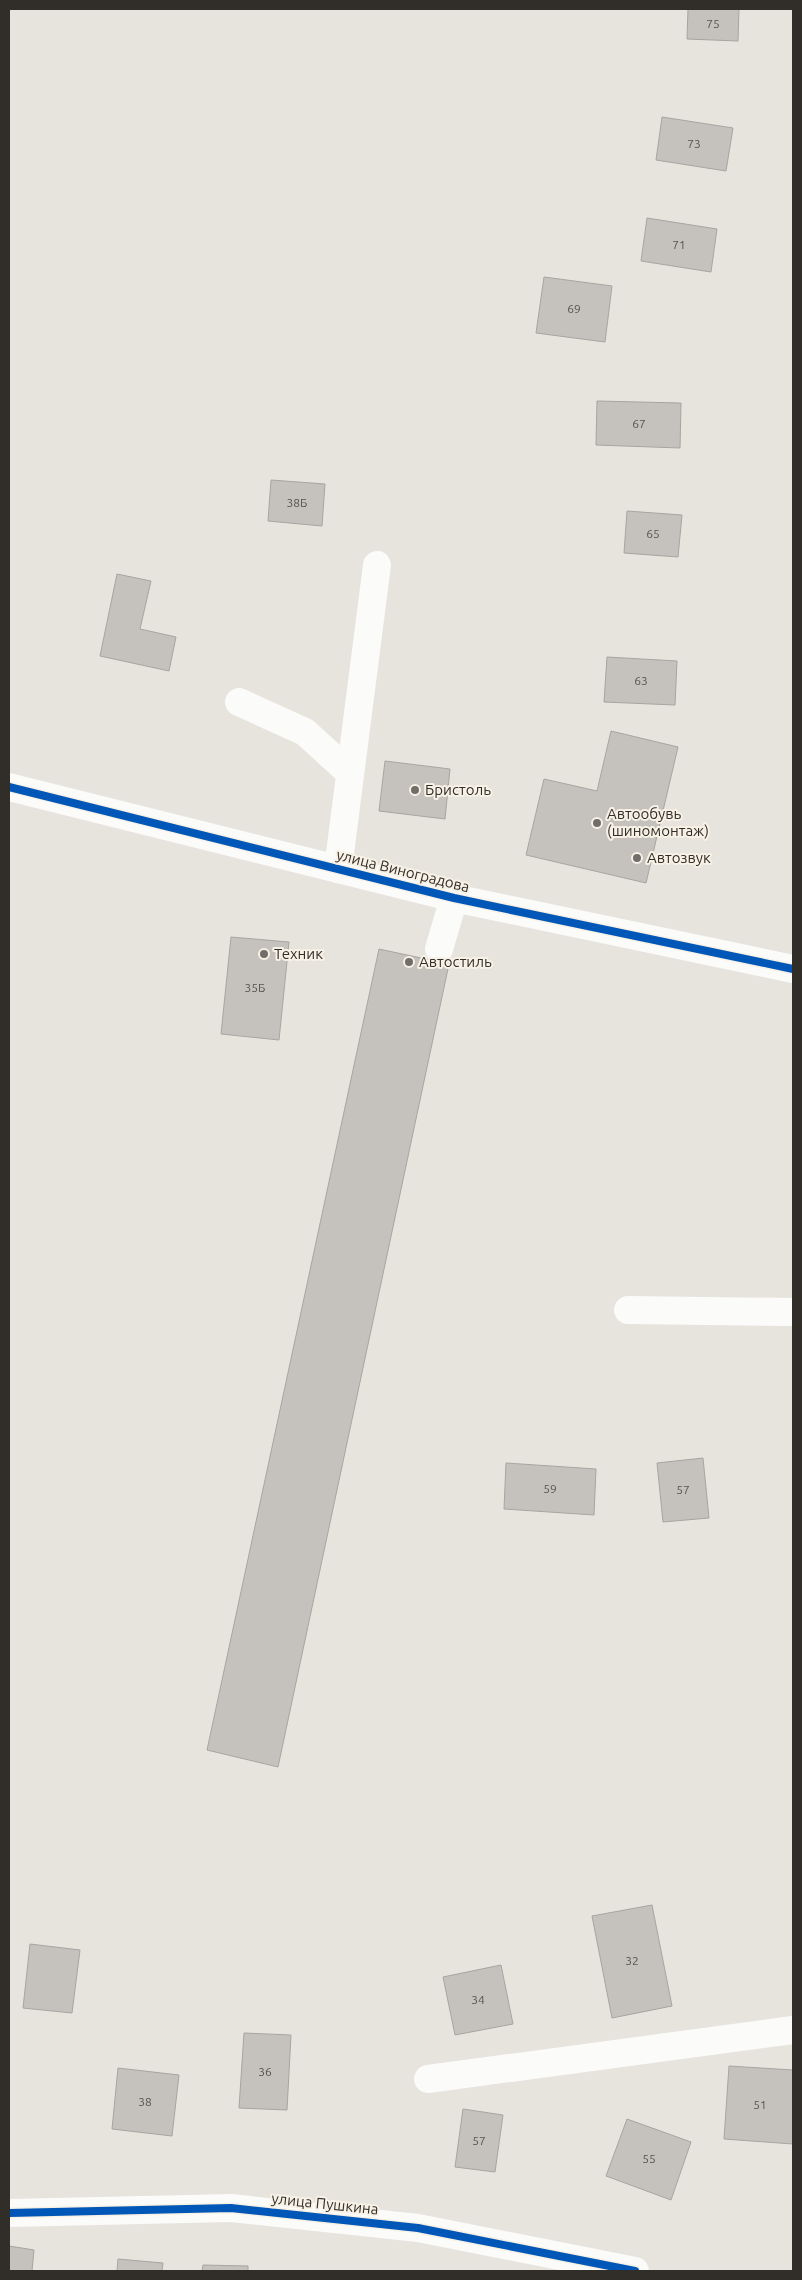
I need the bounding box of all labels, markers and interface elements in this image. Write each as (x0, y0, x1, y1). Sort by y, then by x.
house number: 75 (706, 17, 720, 30)
house number: 73 (687, 137, 701, 150)
house number: 71 (672, 238, 686, 251)
house number: 69 (567, 302, 581, 315)
house number: 67 (632, 417, 646, 430)
house number: 38Б (287, 496, 307, 509)
house number: 65 (646, 527, 660, 540)
house number: 63 (634, 674, 648, 687)
place label: Бристоль (425, 781, 491, 798)
marker: Бристоль (409, 784, 421, 796)
place label: Автообувь (шиномонтаж) (607, 805, 709, 839)
marker: Автообувь (шиномонтаж) (591, 817, 603, 829)
street label: улица Виноградова (335, 846, 471, 895)
place label: Автозвук (647, 849, 711, 866)
marker: Автозвук (631, 852, 643, 864)
place label: Техник (274, 945, 323, 962)
marker: Техник (258, 948, 270, 960)
place label: Автостиль (419, 953, 492, 970)
marker: Автостиль (403, 956, 415, 968)
house number: 35Б (245, 981, 265, 994)
house number: 59 (543, 1482, 557, 1495)
house number: 57 (676, 1483, 690, 1496)
house number: 32 (625, 1954, 639, 1967)
house number: 34 (471, 1993, 485, 2006)
house number: 36 (258, 2065, 272, 2078)
house number: 38 (138, 2095, 152, 2108)
house number: 51 (753, 2098, 767, 2111)
house number: 57 (472, 2134, 486, 2147)
house number: 55 (642, 2152, 656, 2165)
street label: улица Пушкина (271, 2189, 379, 2218)

